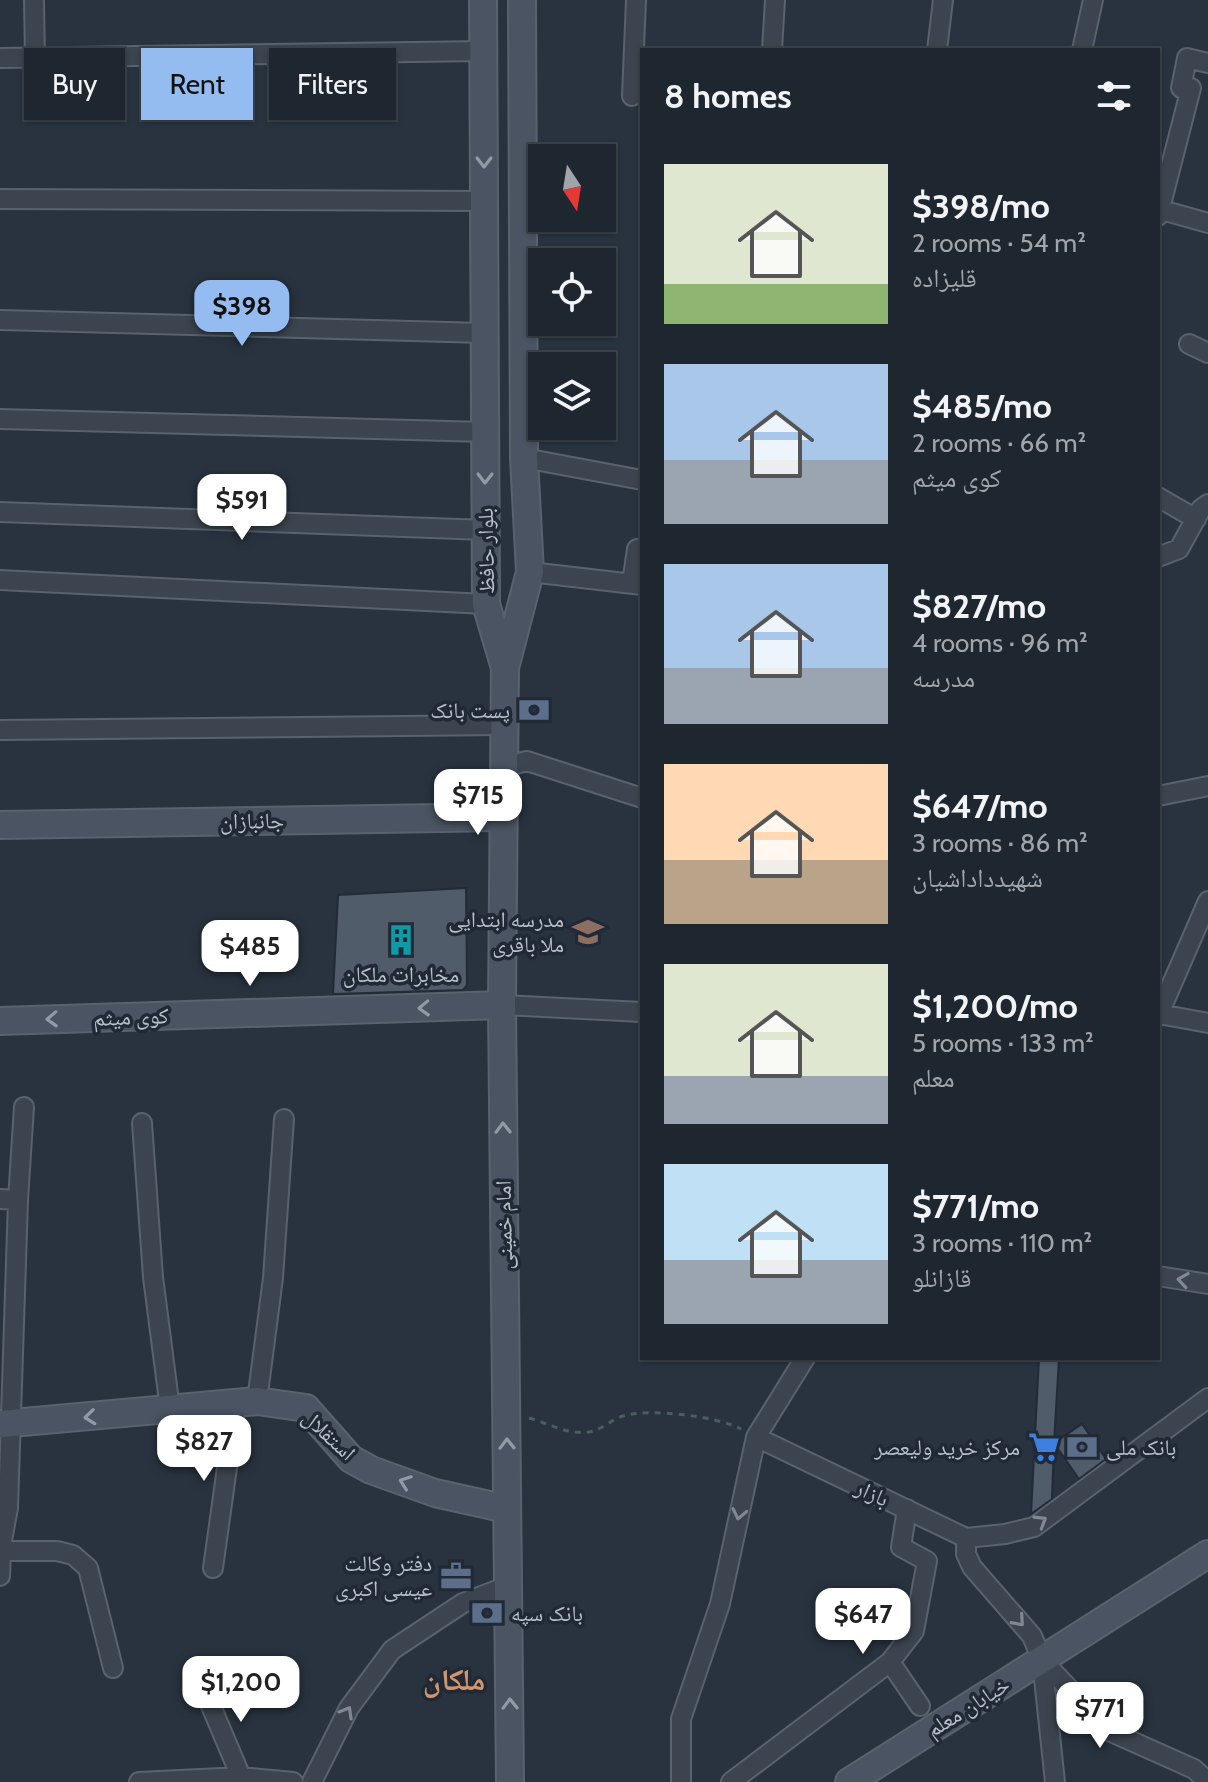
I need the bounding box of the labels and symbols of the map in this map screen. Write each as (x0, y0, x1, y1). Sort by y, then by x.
north arrow (528, 144, 616, 232)
one-way arrow (475, 156, 493, 169)
pin: $398 (195, 280, 289, 348)
one-way arrow (476, 472, 494, 485)
pin: $591 (195, 474, 289, 542)
street label: بلوار حافظ (472, 508, 500, 594)
bank icon: پست بانک (517, 693, 551, 727)
place label: پست بانک (430, 697, 510, 724)
pin: $715 (431, 769, 525, 837)
street label: جانبازان (220, 807, 284, 835)
place label: مدرسه ابتدایی ملا باقری (448, 906, 564, 958)
school or university icon: مدرسه ابتدایی ملا باقری (571, 915, 605, 949)
pin: $485 (203, 920, 297, 988)
building icon: مخابرات ملکان (384, 923, 418, 957)
place label: مخابرات ملکان (343, 961, 459, 988)
one-way arrow (417, 999, 430, 1016)
street label: کوی میثم (93, 1002, 169, 1033)
one-way arrow (45, 1011, 58, 1028)
one-way arrow (494, 1121, 512, 1134)
street label: امام خمینی (490, 1180, 519, 1270)
one-way arrow (1176, 1272, 1190, 1289)
street label: استقلال (297, 1404, 361, 1466)
one-way arrow (83, 1408, 96, 1425)
pin: $827 (157, 1415, 251, 1483)
supermarket icon: مرکز خرید ولیعصر (1027, 1430, 1061, 1464)
bank icon: بانک ملی (1065, 1430, 1099, 1464)
place label: مرکز خرید ولیعصر (873, 1434, 1020, 1461)
place label: بانک ملی (1106, 1434, 1176, 1461)
one-way arrow (498, 1437, 515, 1450)
street label: بازار (850, 1473, 893, 1512)
one-way arrow (399, 1476, 413, 1492)
one-way arrow (731, 1506, 748, 1520)
one-way arrow (1032, 1516, 1046, 1531)
place label: دفتر وکالت عیسی اکبری (335, 1550, 432, 1602)
office icon: دفتر وکالت عیسی اکبری (439, 1559, 473, 1593)
pin: $647 (816, 1588, 910, 1656)
bank icon: بانک سپه (470, 1596, 504, 1630)
place label: بانک سپه (511, 1600, 583, 1627)
one-way arrow (1009, 1612, 1024, 1626)
pin: $1,200 (176, 1656, 306, 1724)
district label: ملکان (423, 1661, 485, 1698)
street label: خیابان معلم (921, 1671, 1015, 1744)
pin: $771 (1053, 1682, 1147, 1750)
one-way arrow (501, 1697, 518, 1710)
one-way arrow (337, 1707, 353, 1721)

